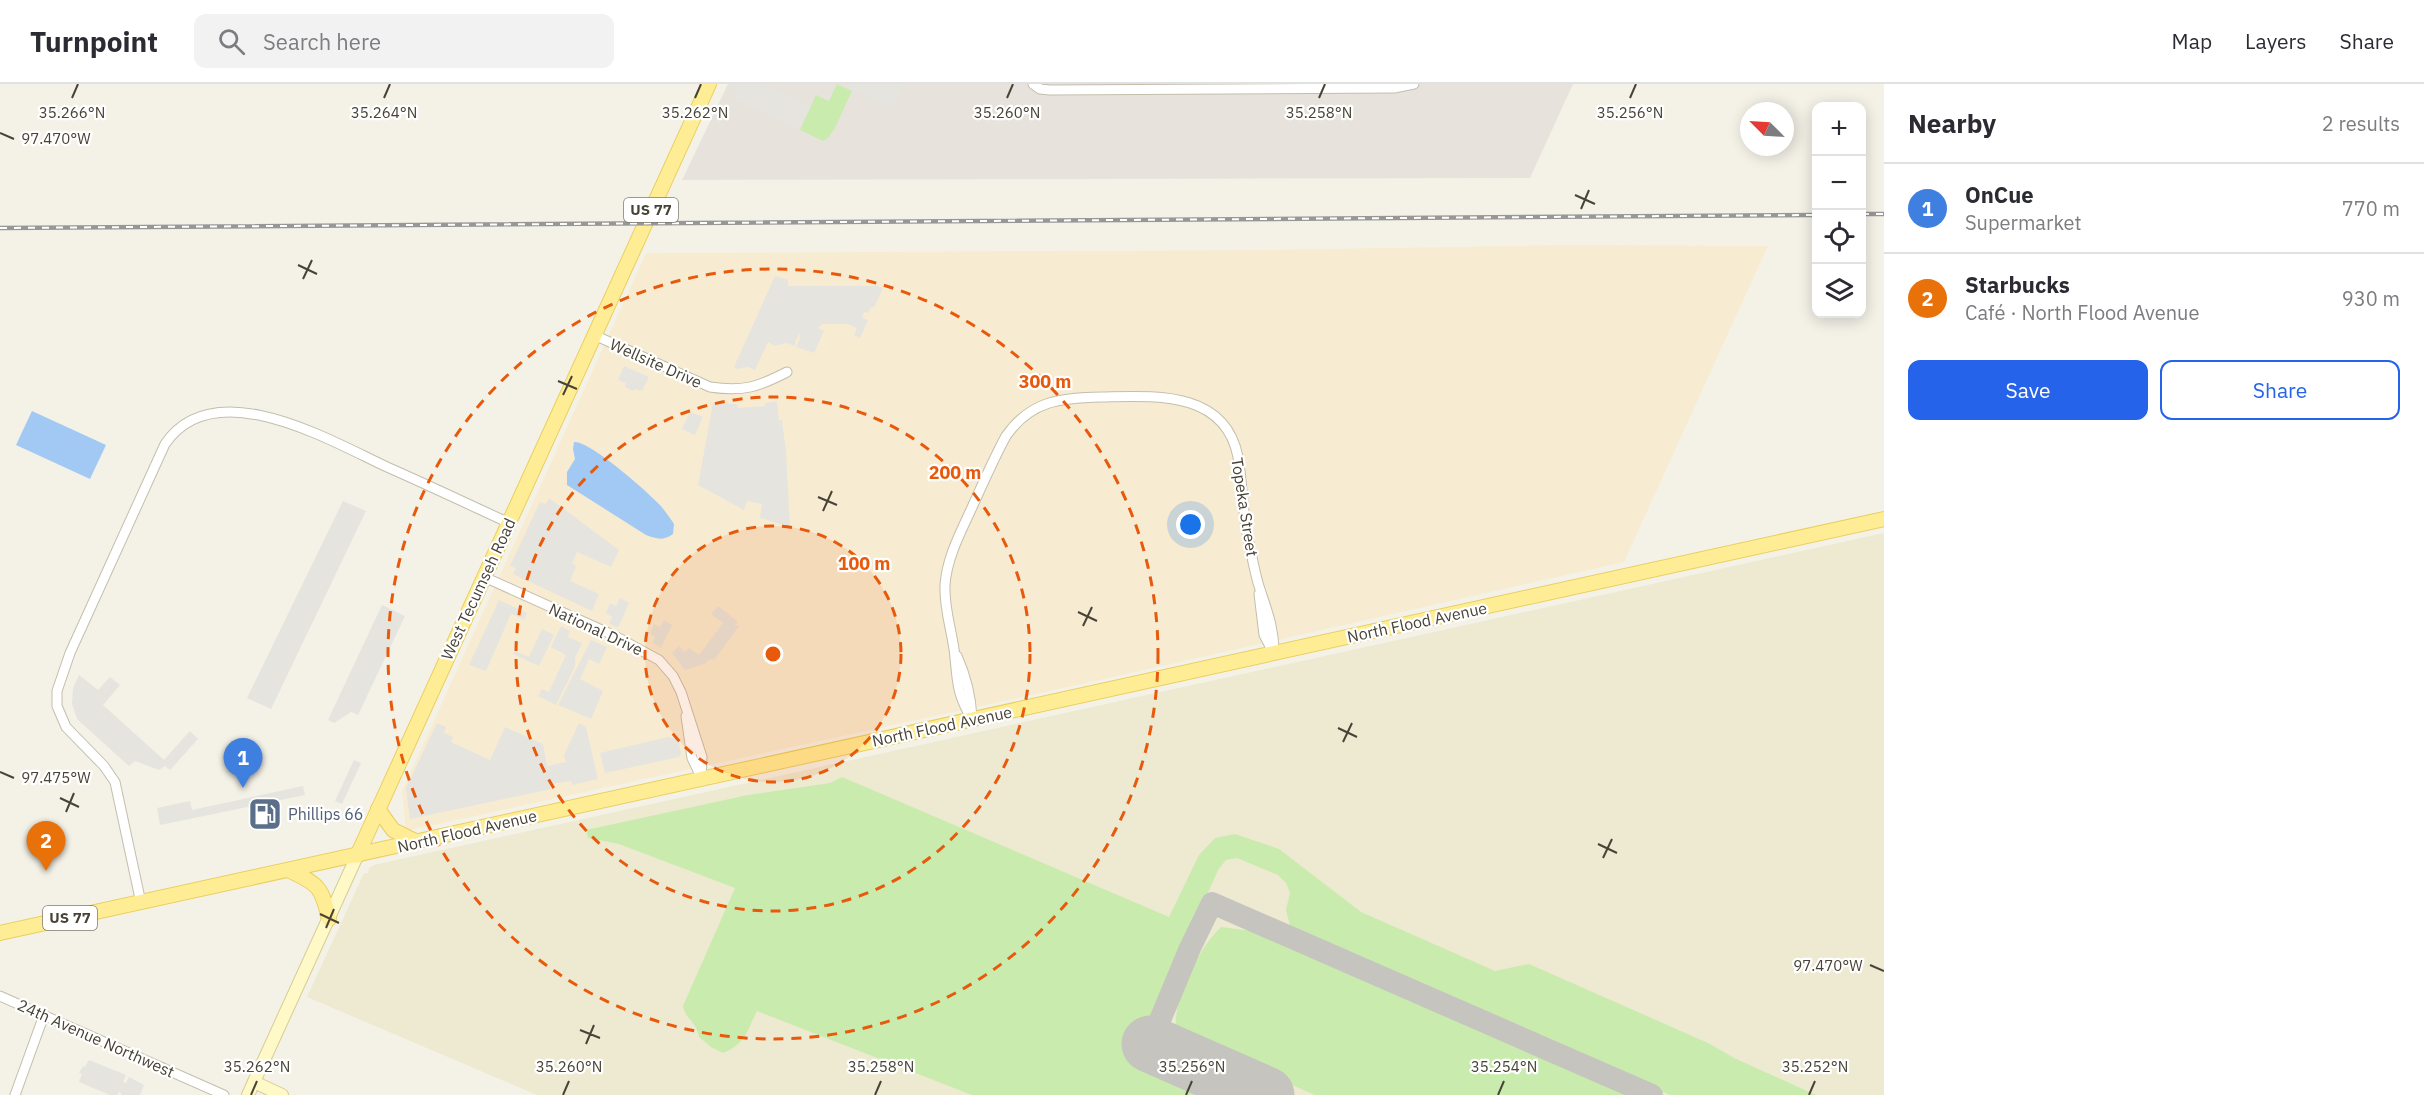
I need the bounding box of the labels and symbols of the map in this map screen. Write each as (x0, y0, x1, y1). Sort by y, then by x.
north arrow (1740, 102, 1794, 156)
text: 35.266°N (39, 103, 105, 122)
text: 35.264°N (351, 103, 417, 122)
text: 35.262°N (662, 103, 728, 122)
text: 35.260°N (974, 103, 1040, 122)
text: 35.258°N (1286, 103, 1352, 122)
text: 35.256°N (1597, 103, 1663, 122)
text: 97.470°W (21, 129, 91, 148)
road number: US 77 (624, 198, 678, 222)
street label: Wellsite Drive (607, 334, 705, 392)
text: 300 m (1019, 370, 1071, 393)
street label: Topeka Street (1227, 456, 1263, 558)
text: 200 m (929, 461, 981, 484)
your location (1176, 510, 1205, 539)
street label: West Tecumseh Road (436, 515, 520, 663)
text: 100 m (838, 552, 890, 575)
street label: North Flood Avenue (1345, 597, 1489, 647)
street label: National Drive (546, 599, 646, 660)
centre of rings (763, 644, 783, 664)
street label: North Flood Avenue (870, 701, 1014, 751)
pin: 1 (224, 738, 262, 788)
text: 97.475°W (21, 768, 91, 787)
fuel station icon: Phillips 66 (247, 796, 283, 832)
place label: Phillips 66 (288, 804, 363, 824)
street label: North Flood Avenue (395, 805, 539, 857)
pin: 2 (26, 822, 66, 871)
road number: US 77 (43, 906, 97, 930)
text: 97.470°W (1793, 956, 1863, 975)
street label: 24th Avenue Northwest (14, 994, 178, 1082)
text: 35.262°N (224, 1057, 290, 1076)
text: 35.260°N (536, 1057, 602, 1076)
text: 35.258°N (848, 1057, 914, 1076)
text: 35.256°N (1159, 1057, 1225, 1076)
text: 35.254°N (1471, 1057, 1537, 1076)
text: 35.252°N (1782, 1057, 1848, 1076)

